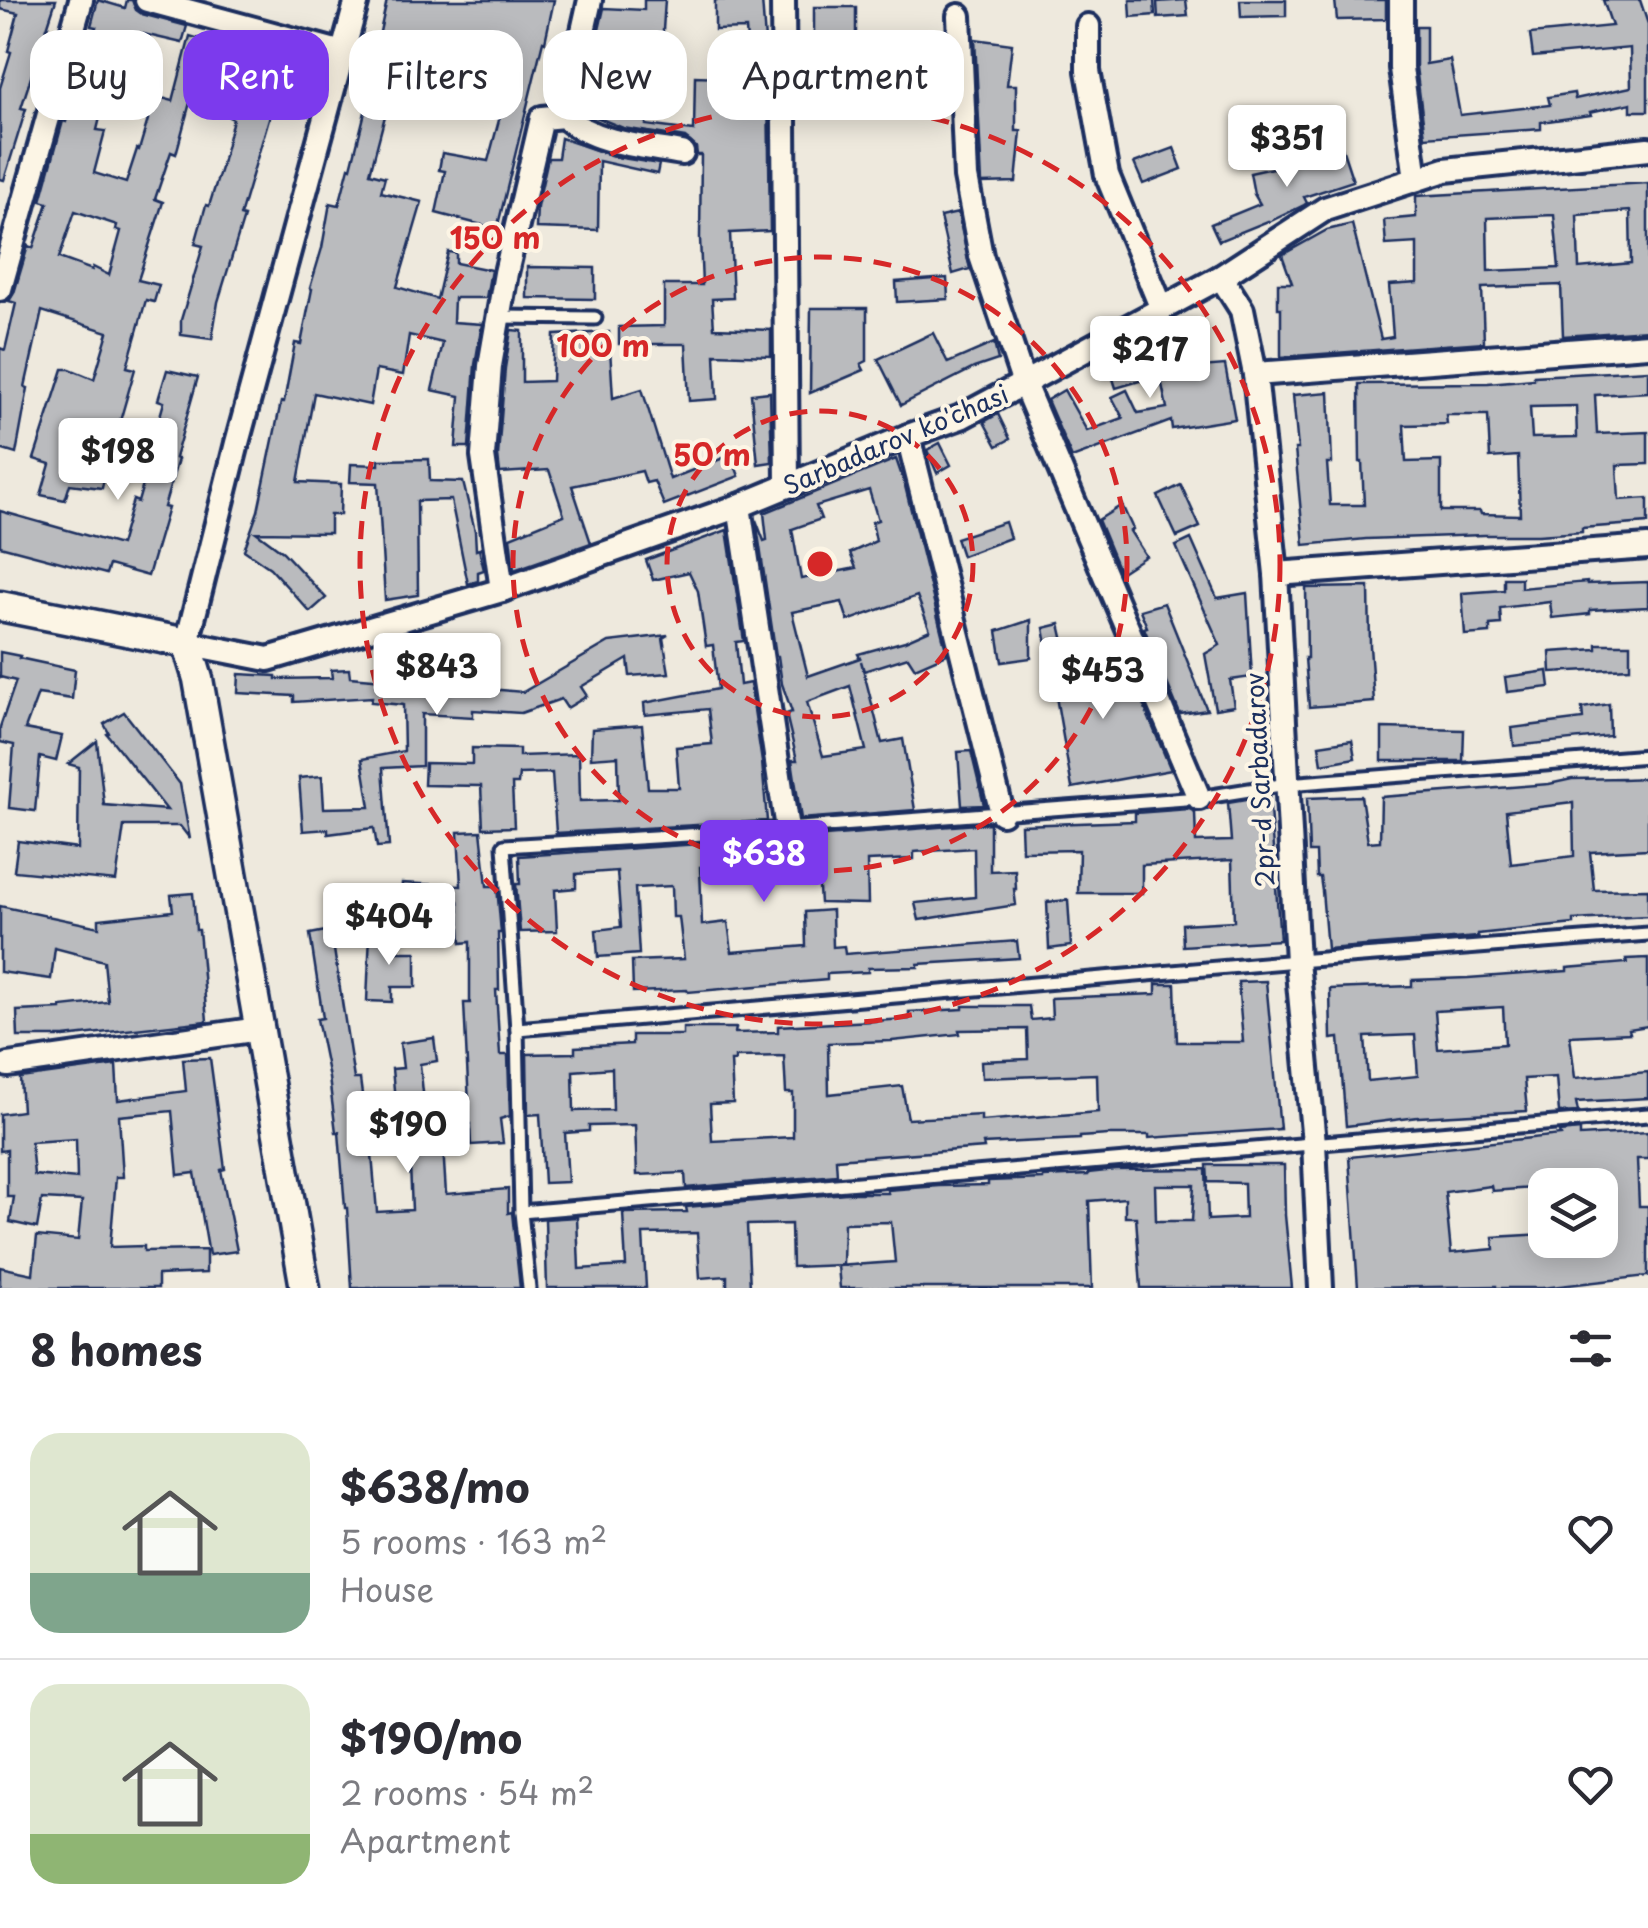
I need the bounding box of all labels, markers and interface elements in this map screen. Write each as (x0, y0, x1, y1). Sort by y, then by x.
chip: Buy (30, 30, 163, 120)
chip: Rent (183, 30, 329, 120)
chip: Filters (349, 30, 523, 120)
chip: New (543, 30, 687, 120)
chip: Apartment (707, 30, 964, 120)
pin: $351 (1228, 105, 1346, 190)
text: $351 (1250, 113, 1324, 161)
text: 150 m (450, 214, 540, 259)
pin: $217 (1091, 316, 1209, 401)
text: 100 m (556, 322, 650, 367)
text: $217 (1112, 324, 1188, 372)
street label: Sarbadarov ko'chasi (777, 374, 1014, 504)
pin: $198 (59, 418, 177, 503)
text: $198 (80, 426, 156, 474)
text: 50 m (673, 431, 751, 476)
centre of rings (802, 546, 838, 582)
pin: $843 (378, 633, 496, 718)
pin: $453 (1044, 637, 1162, 722)
text: $843 (396, 641, 478, 689)
text: $453 (1061, 645, 1145, 693)
street label: 2pr-d Sarbadarov (1234, 671, 1284, 888)
pin: $638 (705, 820, 823, 905)
text: $638 (722, 828, 806, 876)
pin: $404 (330, 883, 448, 968)
text: $404 (345, 891, 433, 939)
pin: $190 (349, 1091, 467, 1176)
text: $190 (369, 1099, 447, 1147)
map controls (1528, 1168, 1618, 1258)
button: layers (1528, 1168, 1618, 1258)
text: 8 homes (30, 1317, 203, 1380)
icon: filters (1563, 1321, 1618, 1376)
text: $638/mo (340, 1454, 530, 1517)
icon: home (110, 1473, 230, 1593)
icon: heart (1563, 1506, 1618, 1561)
text: 5 rooms · 163 m² (340, 1517, 607, 1565)
text: House (340, 1565, 434, 1613)
text: $190/mo (340, 1705, 522, 1768)
icon: home (110, 1724, 230, 1844)
icon: heart (1563, 1757, 1618, 1812)
text: 2 rooms · 54 m² (340, 1768, 594, 1816)
text: Apartment (340, 1816, 511, 1864)

